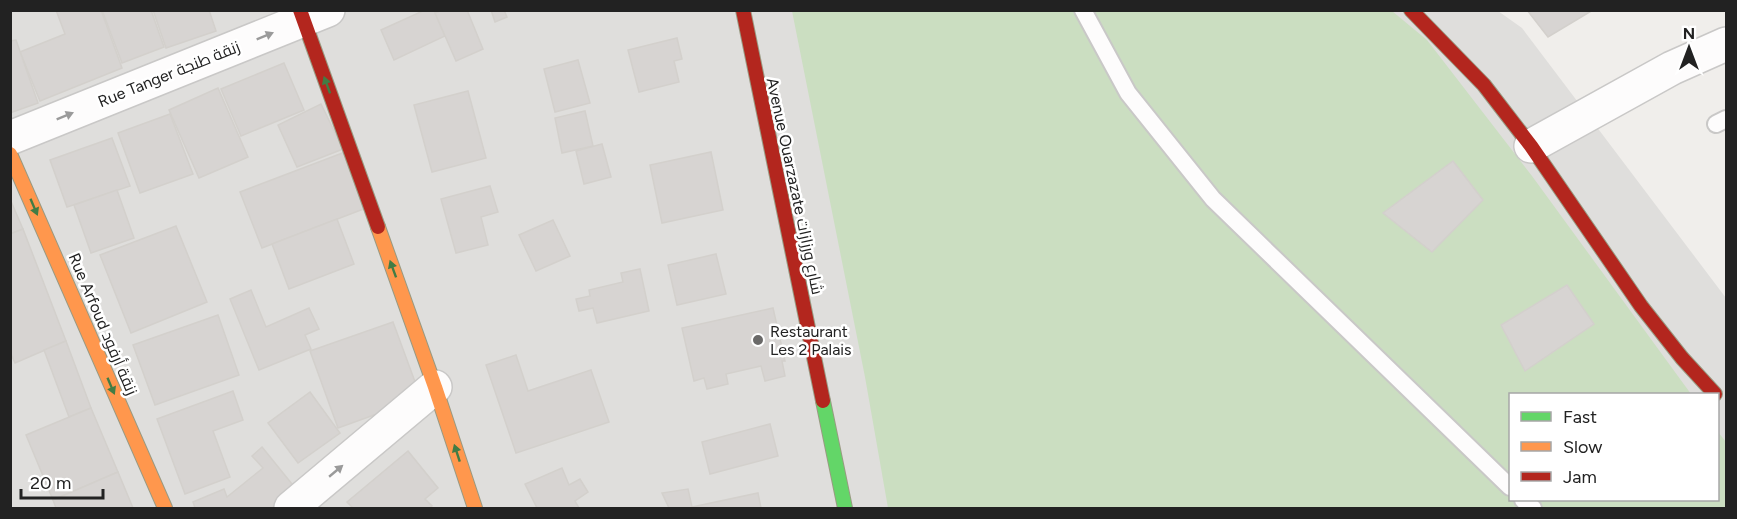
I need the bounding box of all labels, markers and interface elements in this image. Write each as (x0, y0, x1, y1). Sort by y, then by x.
north arrow (1659, 18, 1719, 78)
text: N (1683, 24, 1695, 43)
one-way arrow (257, 31, 275, 41)
street label: Rue Tanger زنقة طنجة (95, 37, 243, 111)
one-way arrow (322, 76, 332, 94)
street label: Avenue Ouarzazate شارع ورزازات (761, 76, 827, 297)
one-way arrow (56, 111, 74, 120)
one-way arrow (29, 199, 39, 217)
street label: Rue Arfoud زنقة أرفود (64, 250, 142, 398)
one-way arrow (388, 260, 397, 278)
place label: Restaurant Les 2 Palais (770, 322, 851, 359)
marker: Restaurant Les 2 Palais (751, 333, 765, 347)
one-way arrow (107, 377, 117, 395)
legend (1509, 393, 1719, 501)
text: Fast (1563, 406, 1597, 428)
text: Slow (1563, 436, 1602, 458)
one-way arrow (452, 444, 461, 462)
scale bar (21, 462, 104, 500)
one-way arrow (328, 465, 343, 478)
text: Jam (1563, 466, 1597, 488)
text: 20 m (30, 472, 71, 494)

